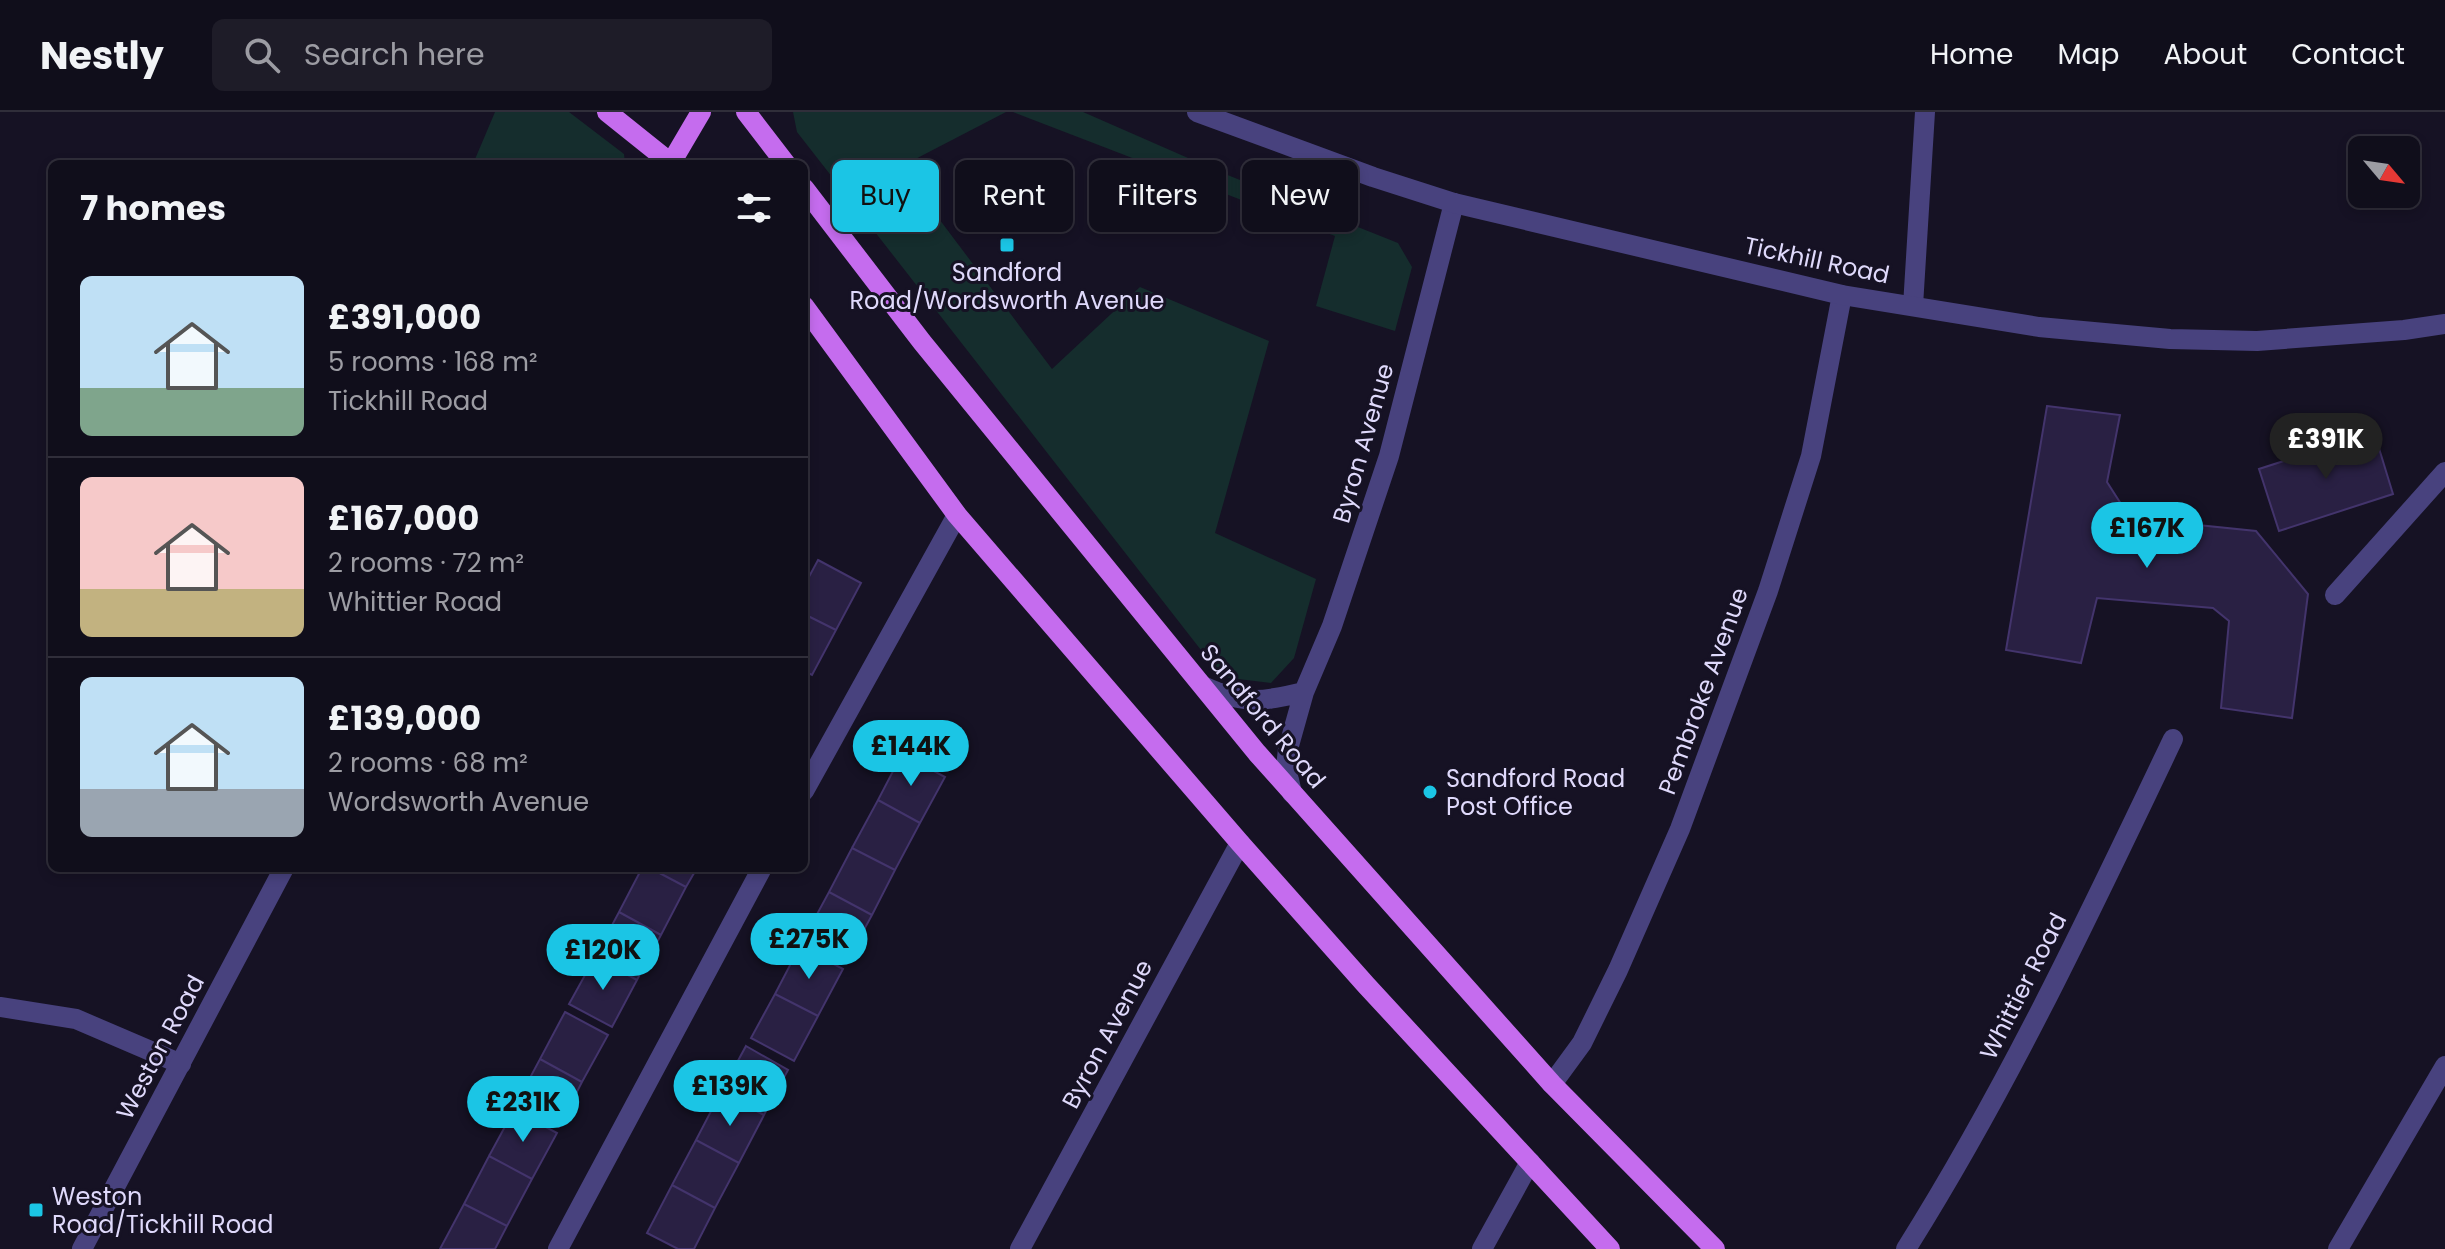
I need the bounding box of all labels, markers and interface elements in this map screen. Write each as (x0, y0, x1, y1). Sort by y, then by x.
search box (212, 19, 772, 91)
text: Nestly (40, 29, 164, 82)
icon: search (240, 33, 284, 77)
text: Search here (304, 33, 485, 76)
text: Home (1930, 35, 2013, 74)
text: Map (2057, 35, 2119, 74)
text: About (2163, 35, 2247, 74)
text: Contact (2291, 35, 2405, 74)
north arrow (2348, 136, 2420, 208)
map controls (2348, 136, 2420, 208)
chip: Buy (832, 160, 939, 232)
chip: Rent (955, 160, 1073, 232)
chip: Filters (1089, 160, 1226, 232)
chip: New (1242, 160, 1358, 232)
text: 7 homes (80, 184, 226, 232)
icon: filters (732, 186, 776, 230)
street label: Tickhill Road (1741, 229, 1893, 291)
marker: Sandford Road/Wordsworth Avenue (998, 236, 1016, 254)
place label: Sandford Road/Wordsworth Avenue (850, 256, 1164, 317)
text: £391,000 (328, 293, 481, 341)
icon: home (144, 308, 240, 404)
text: 5 rooms · 168 m² (328, 344, 538, 380)
street label: Byron Avenue (1324, 359, 1402, 527)
text: Tickhill Road (328, 383, 488, 419)
pin: £391K (2270, 413, 2382, 481)
text: £391K (2288, 421, 2364, 457)
text: £167,000 (328, 494, 479, 542)
pin: £167K (2091, 502, 2203, 570)
icon: home (144, 509, 240, 605)
text: £167K (2109, 510, 2185, 546)
text: 2 rooms · 72 m² (328, 545, 524, 581)
street label: Pembroke Avenue (1650, 583, 1756, 799)
text: Whittier Road (328, 584, 502, 620)
street label: Sandford Road (1193, 637, 1333, 795)
text: £139,000 (328, 694, 481, 742)
icon: home (144, 709, 240, 805)
pin: £144K (855, 720, 967, 788)
text: £144K (871, 728, 951, 764)
text: 2 rooms · 68 m² (328, 745, 528, 781)
place label: Sandford Road Post Office (1446, 762, 1625, 823)
marker: Sandford Road Post Office (1421, 783, 1439, 801)
text: Wordsworth Avenue (328, 784, 589, 820)
street label: Whittier Road (1972, 907, 2074, 1065)
pin: £275K (753, 913, 865, 981)
text: £275K (768, 921, 850, 957)
pin: £120K (547, 924, 659, 992)
text: £120K (565, 932, 641, 968)
street label: Byron Avenue (1054, 954, 1160, 1114)
street label: Weston Road (108, 969, 212, 1125)
pin: £139K (674, 1060, 786, 1128)
text: £139K (692, 1068, 768, 1104)
pin: £231K (467, 1076, 579, 1144)
text: £231K (485, 1084, 561, 1120)
place label: Weston Road/Tickhill Road (52, 1180, 274, 1241)
marker: Weston Road/Tickhill Road (27, 1201, 45, 1219)

